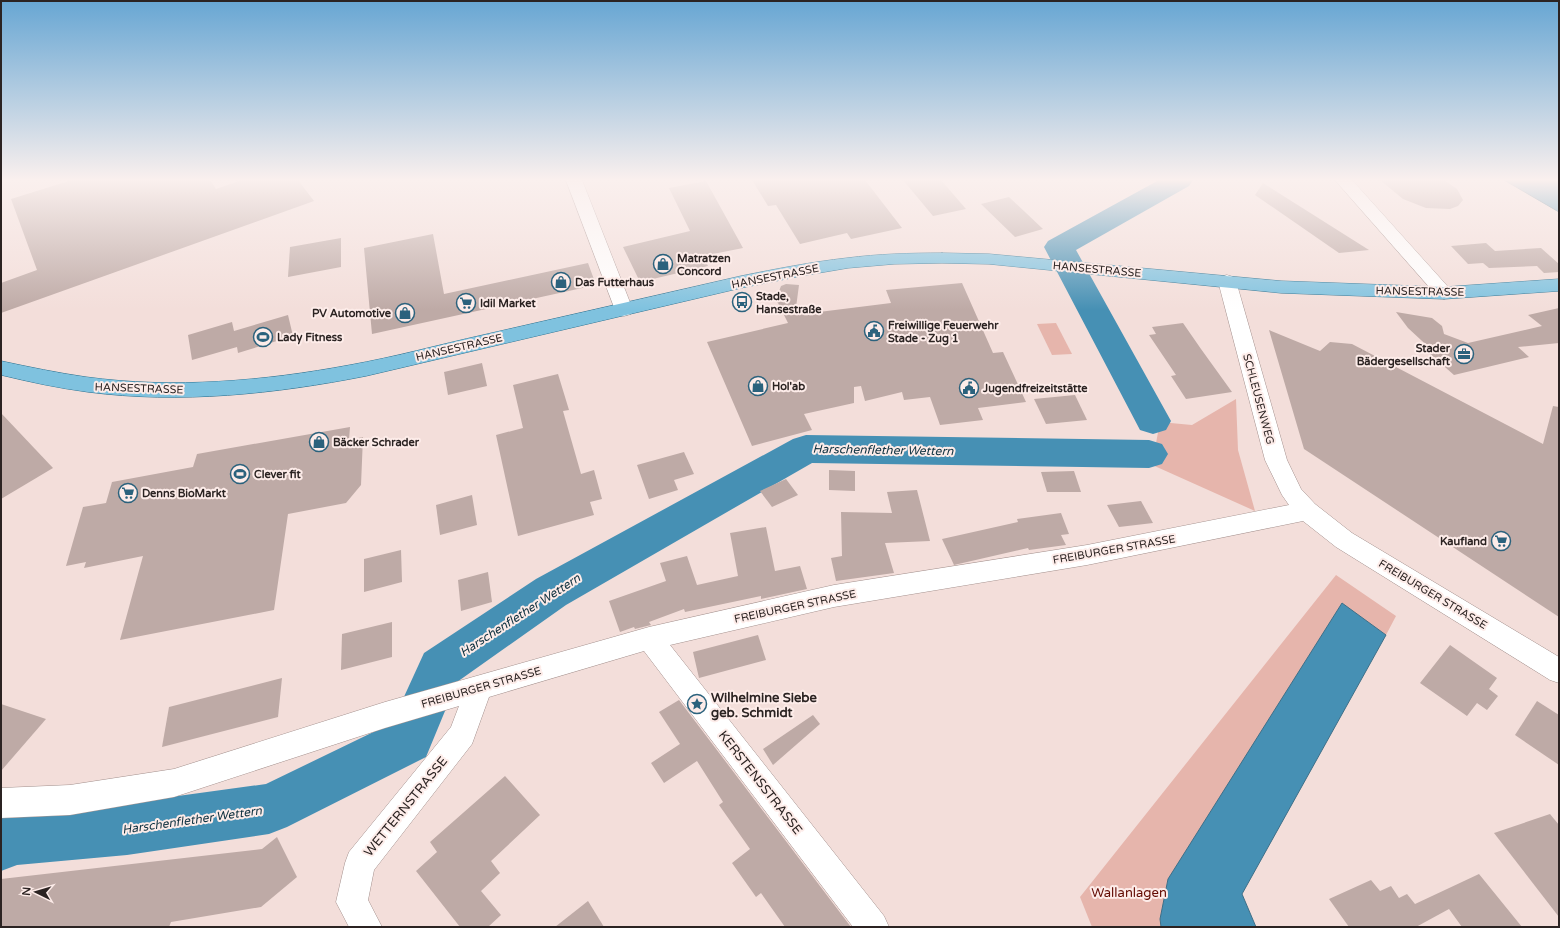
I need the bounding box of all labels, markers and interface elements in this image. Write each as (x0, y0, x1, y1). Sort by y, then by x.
place label: Matratzen Concord (677, 252, 731, 278)
shop icon: Matratzen Concord (652, 253, 674, 275)
street label: HANSESTRASSE (1052, 259, 1142, 280)
street label: HANSESTRASSE (730, 262, 820, 291)
shop icon: Das Futterhaus (550, 271, 572, 293)
place label: Das Futterhaus (575, 276, 655, 289)
street label: HANSESTRASSE (1375, 284, 1465, 299)
place label: Stade, Hansestraße (756, 290, 822, 316)
bus stop icon: Stade, Hansestraße (731, 291, 753, 313)
supermarket icon: Idil Market (455, 292, 477, 314)
place label: Idil Market (480, 297, 536, 310)
shop icon: PV Automotive (394, 302, 416, 324)
place label: PV Automotive (312, 307, 392, 320)
place label: Freiwillige Feuerwehr Stade - Zug 1 (888, 319, 999, 346)
public building icon: Freiwillige Feuerwehr Stade - Zug 1 (863, 320, 885, 342)
sports icon: Lady Fitness (252, 326, 274, 348)
place label: Lady Fitness (277, 331, 343, 345)
street label: HANSESTRASSE (414, 331, 504, 364)
place label: Stader Bädergesellschaft (1357, 342, 1451, 369)
office icon: Stader Bädergesellschaft (1453, 343, 1475, 365)
street label: SCHLEUSENWEG (1240, 352, 1277, 446)
shop icon: Hol'ab (747, 375, 769, 397)
public building icon: Jugendfreizeitstätte (958, 377, 980, 399)
street label: HANSESTRASSE (94, 380, 184, 397)
place label: Hol'ab (772, 380, 805, 393)
place label: Jugendfreizeitstätte (982, 382, 1088, 396)
shop icon: Bäcker Schrader (308, 431, 330, 453)
place label: Bäcker Schrader (333, 436, 420, 449)
water label: Harschenflether Wettern (812, 442, 954, 458)
sports icon: Clever fit (229, 463, 251, 485)
place label: Clever fit (254, 468, 302, 481)
supermarket icon: Denns BioMarkt (117, 482, 139, 504)
place label: Denns BioMarkt (142, 487, 227, 500)
supermarket icon: Kaufland (1490, 530, 1512, 552)
street label: FREIBURGER STRASSE (1052, 532, 1176, 567)
place label: Kaufland (1440, 535, 1487, 548)
street label: FREIBURGER STRASSE (1376, 557, 1489, 632)
water label: Harschenflether Wettern (457, 570, 583, 659)
street label: FREIBURGER STRASSE (733, 587, 857, 626)
street label: FREIBURGER STRASSE (420, 664, 543, 711)
place label: Wilhelmine Siebe geb. Schmidt (711, 690, 818, 721)
place icon: Wilhelmine Siebe geb. Schmidt (686, 693, 708, 715)
street label: KERSTENSSTRASSE (715, 728, 806, 838)
street label: WETTERNSTRASSE (361, 753, 451, 860)
water label: Harschenflether Wettern (121, 803, 263, 837)
north arrow (16, 872, 56, 912)
park label: Wallanlagen (1091, 885, 1167, 901)
text: N (20, 886, 33, 896)

